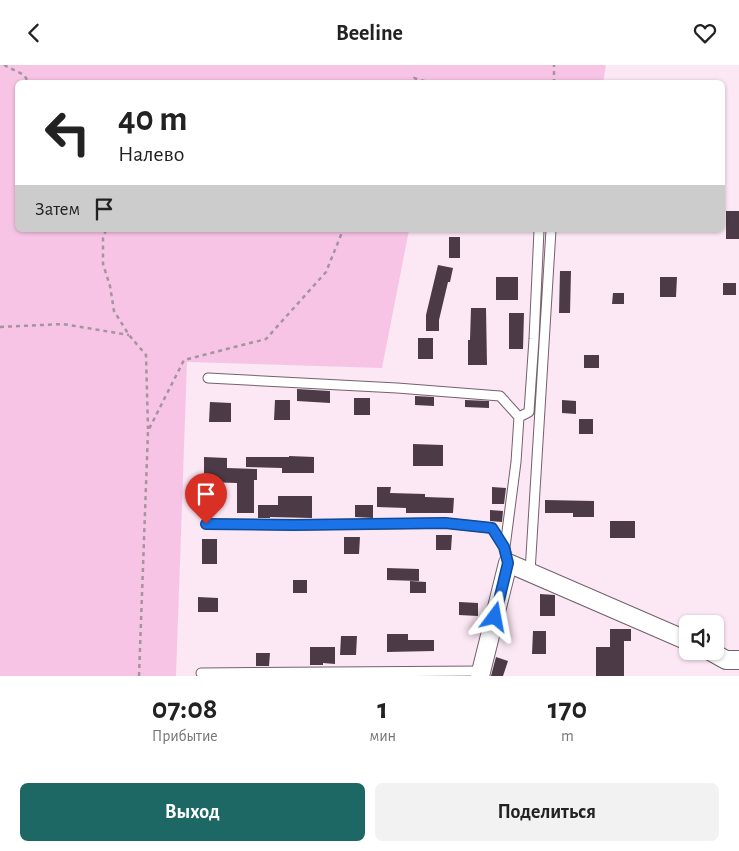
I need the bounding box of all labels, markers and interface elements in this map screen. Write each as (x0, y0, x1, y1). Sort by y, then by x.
icon: back (20, 19, 48, 47)
icon: heart (691, 19, 719, 47)
text: Beeline (336, 22, 403, 44)
icon: left (35, 100, 100, 165)
text: 40 m (118, 102, 187, 137)
text: Налево (118, 143, 184, 165)
icon: arrive (90, 195, 118, 223)
text: Затем (35, 200, 80, 219)
pin (185, 473, 227, 524)
icon: arrive (192, 480, 220, 508)
position arrow (468, 590, 520, 642)
map controls (679, 615, 724, 660)
button: sound (679, 615, 724, 660)
text: 07:08 (152, 694, 218, 724)
text: 1 (377, 694, 388, 724)
text: 170 (548, 694, 587, 724)
text: Прибытие (152, 728, 218, 744)
text: мин (369, 728, 396, 744)
text: m (561, 728, 574, 744)
button: Выход (20, 783, 365, 841)
button: Поделиться (375, 783, 719, 841)

